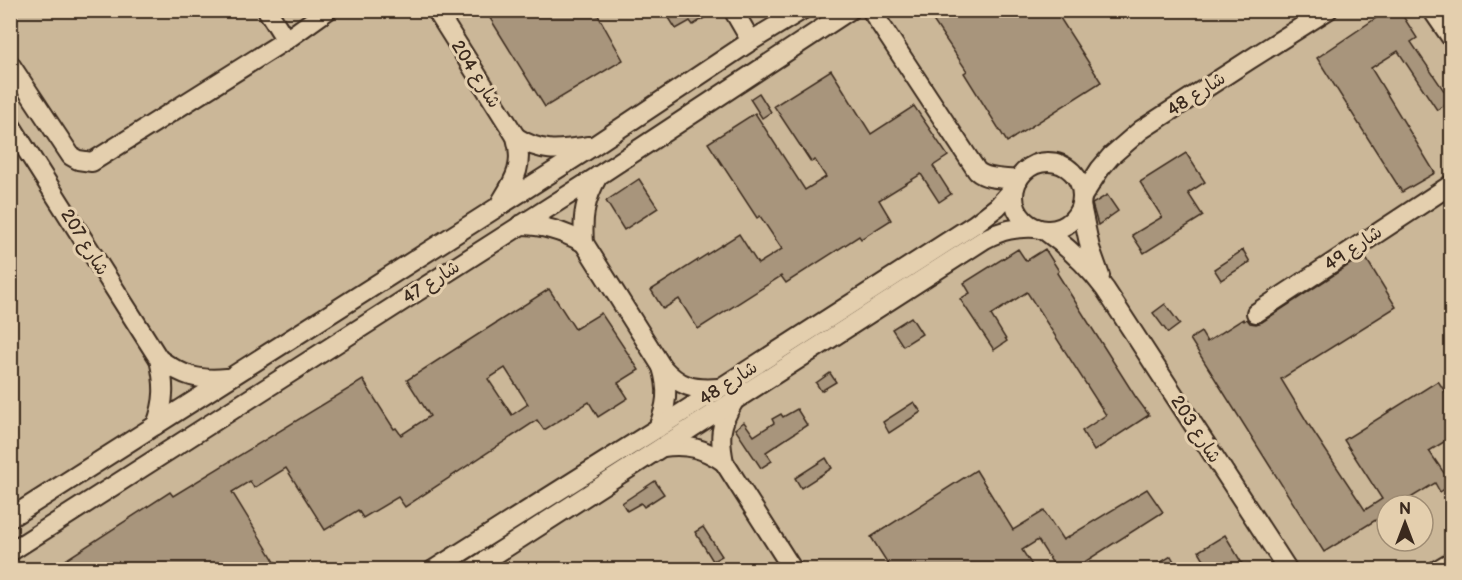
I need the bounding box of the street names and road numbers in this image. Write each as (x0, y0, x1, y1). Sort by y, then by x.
street label: شارع 204 (446, 36, 505, 113)
street label: شارع 48 (1163, 68, 1230, 122)
street label: شارع 207 (55, 205, 113, 280)
street label: شارع 49 (1320, 221, 1387, 276)
street label: شارع 47 (399, 256, 464, 309)
street label: شارع 48 (695, 357, 762, 411)
street label: شارع 203 (1165, 392, 1225, 467)

